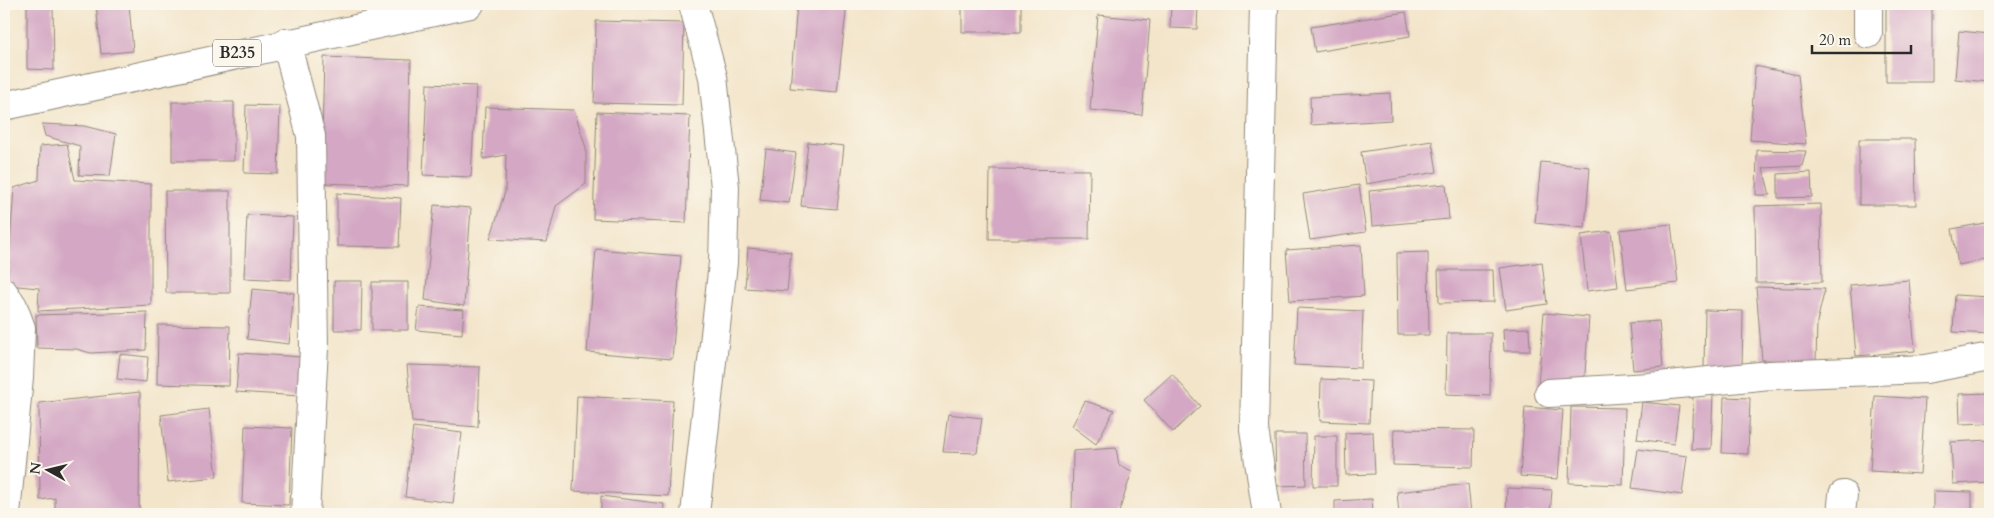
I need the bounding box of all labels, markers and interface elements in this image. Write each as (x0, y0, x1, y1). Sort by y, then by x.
scale bar (1812, 22, 1910, 54)
text: 20 m (1819, 30, 1851, 50)
road number: B235 (213, 40, 261, 66)
north arrow (22, 446, 72, 496)
text: N (25, 461, 46, 476)

